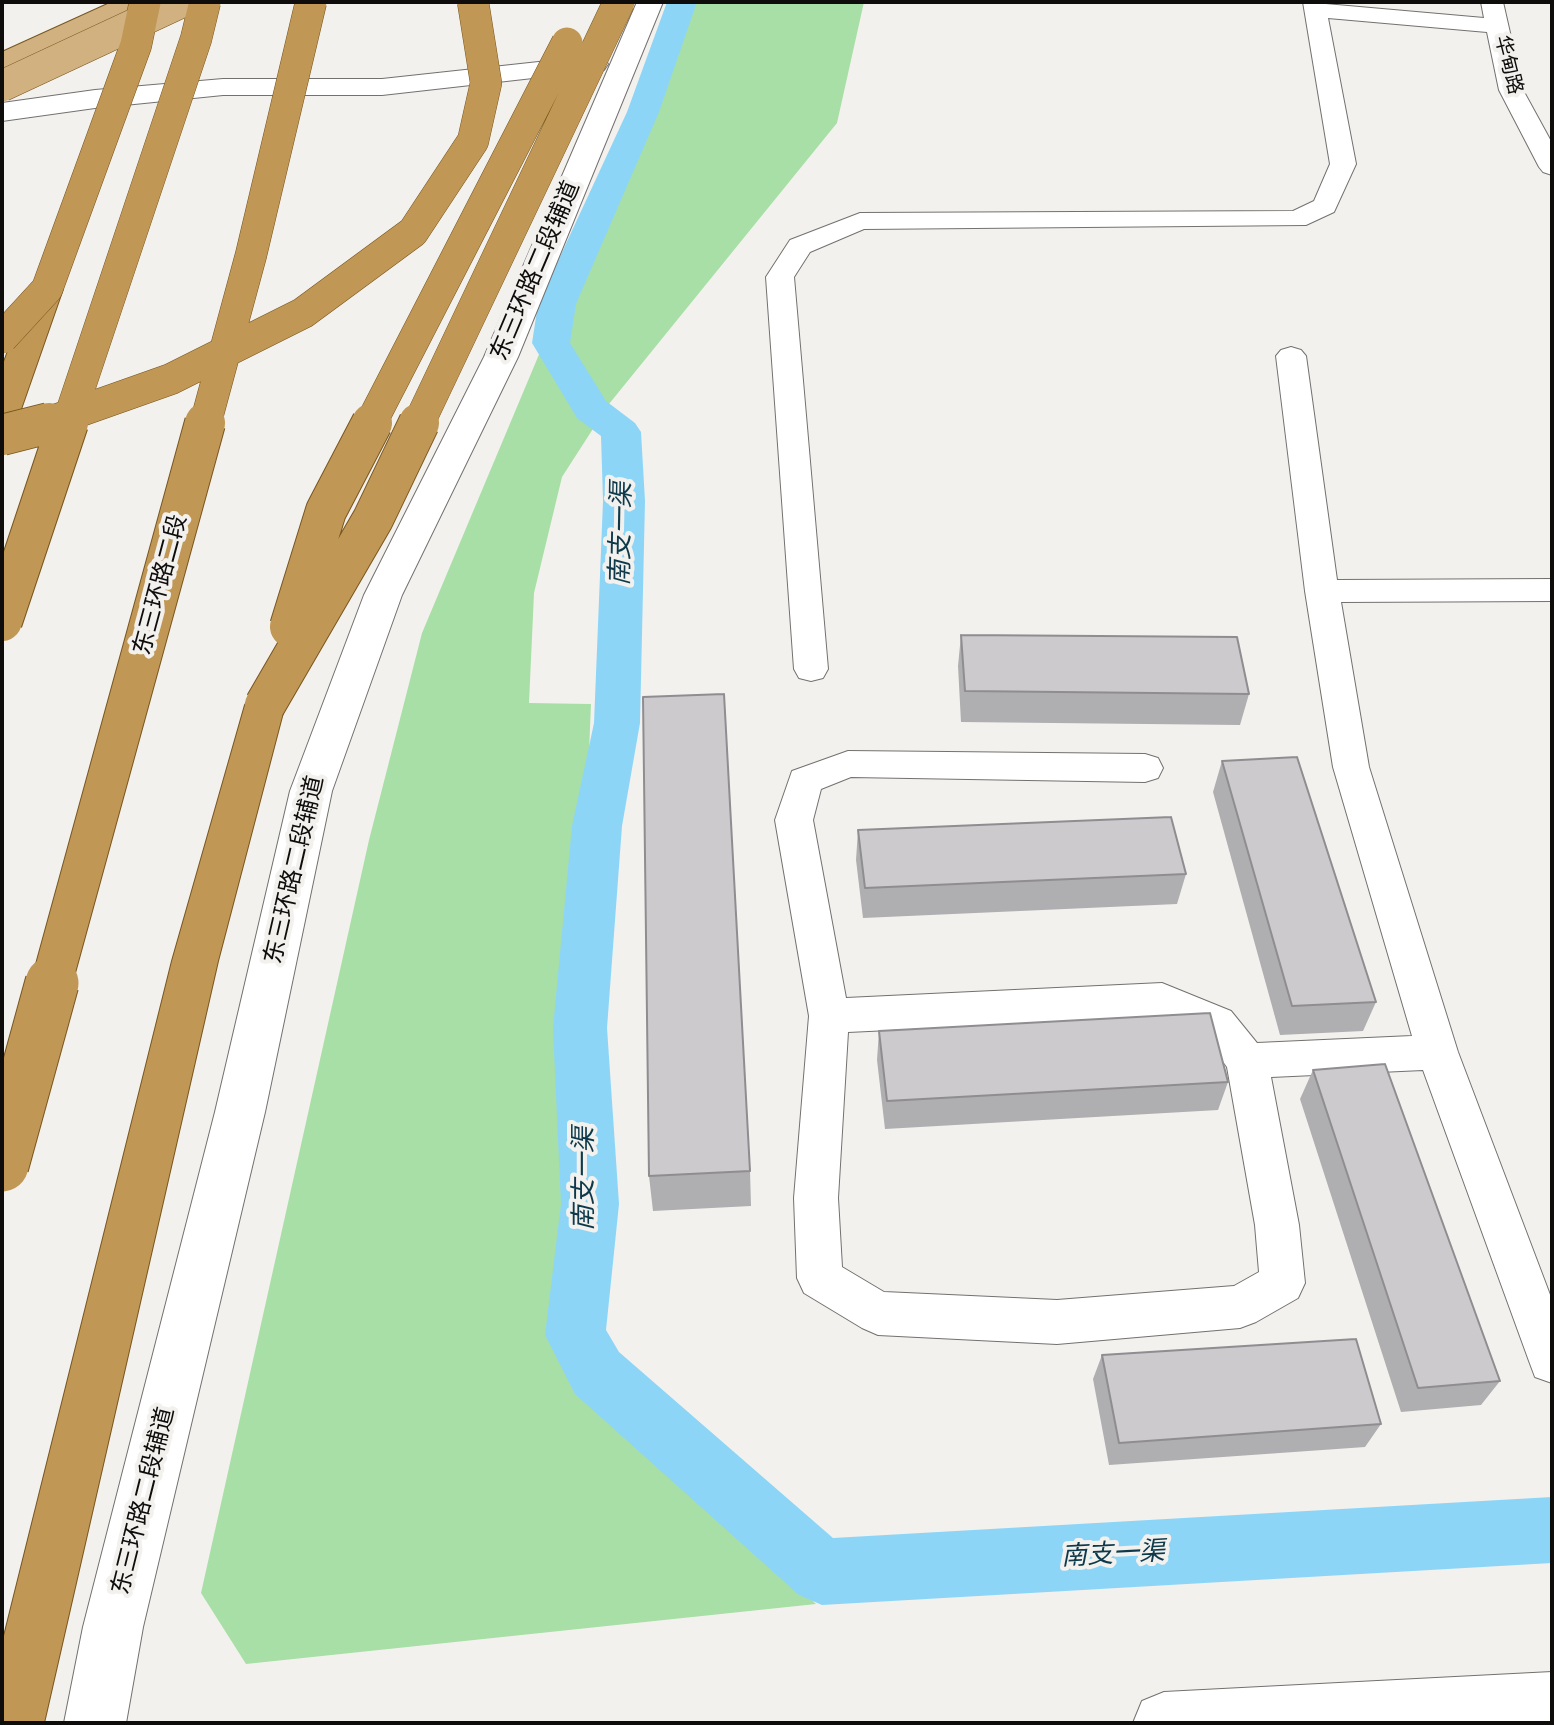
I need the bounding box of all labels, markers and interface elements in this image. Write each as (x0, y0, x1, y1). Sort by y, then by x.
street label: 华甸路 (1489, 33, 1527, 97)
street label: 东三环路二段辅道 (485, 177, 587, 365)
water label: 南支一渠 (605, 482, 639, 586)
street label: 东三环路二段 (128, 512, 194, 658)
street label: 东三环路二段辅道 (259, 773, 331, 967)
water label: 南支一渠 (569, 1127, 601, 1231)
street label: 东三环路二段辅道 (107, 1404, 181, 1598)
water label: 南支一渠 (1060, 1537, 1166, 1573)

